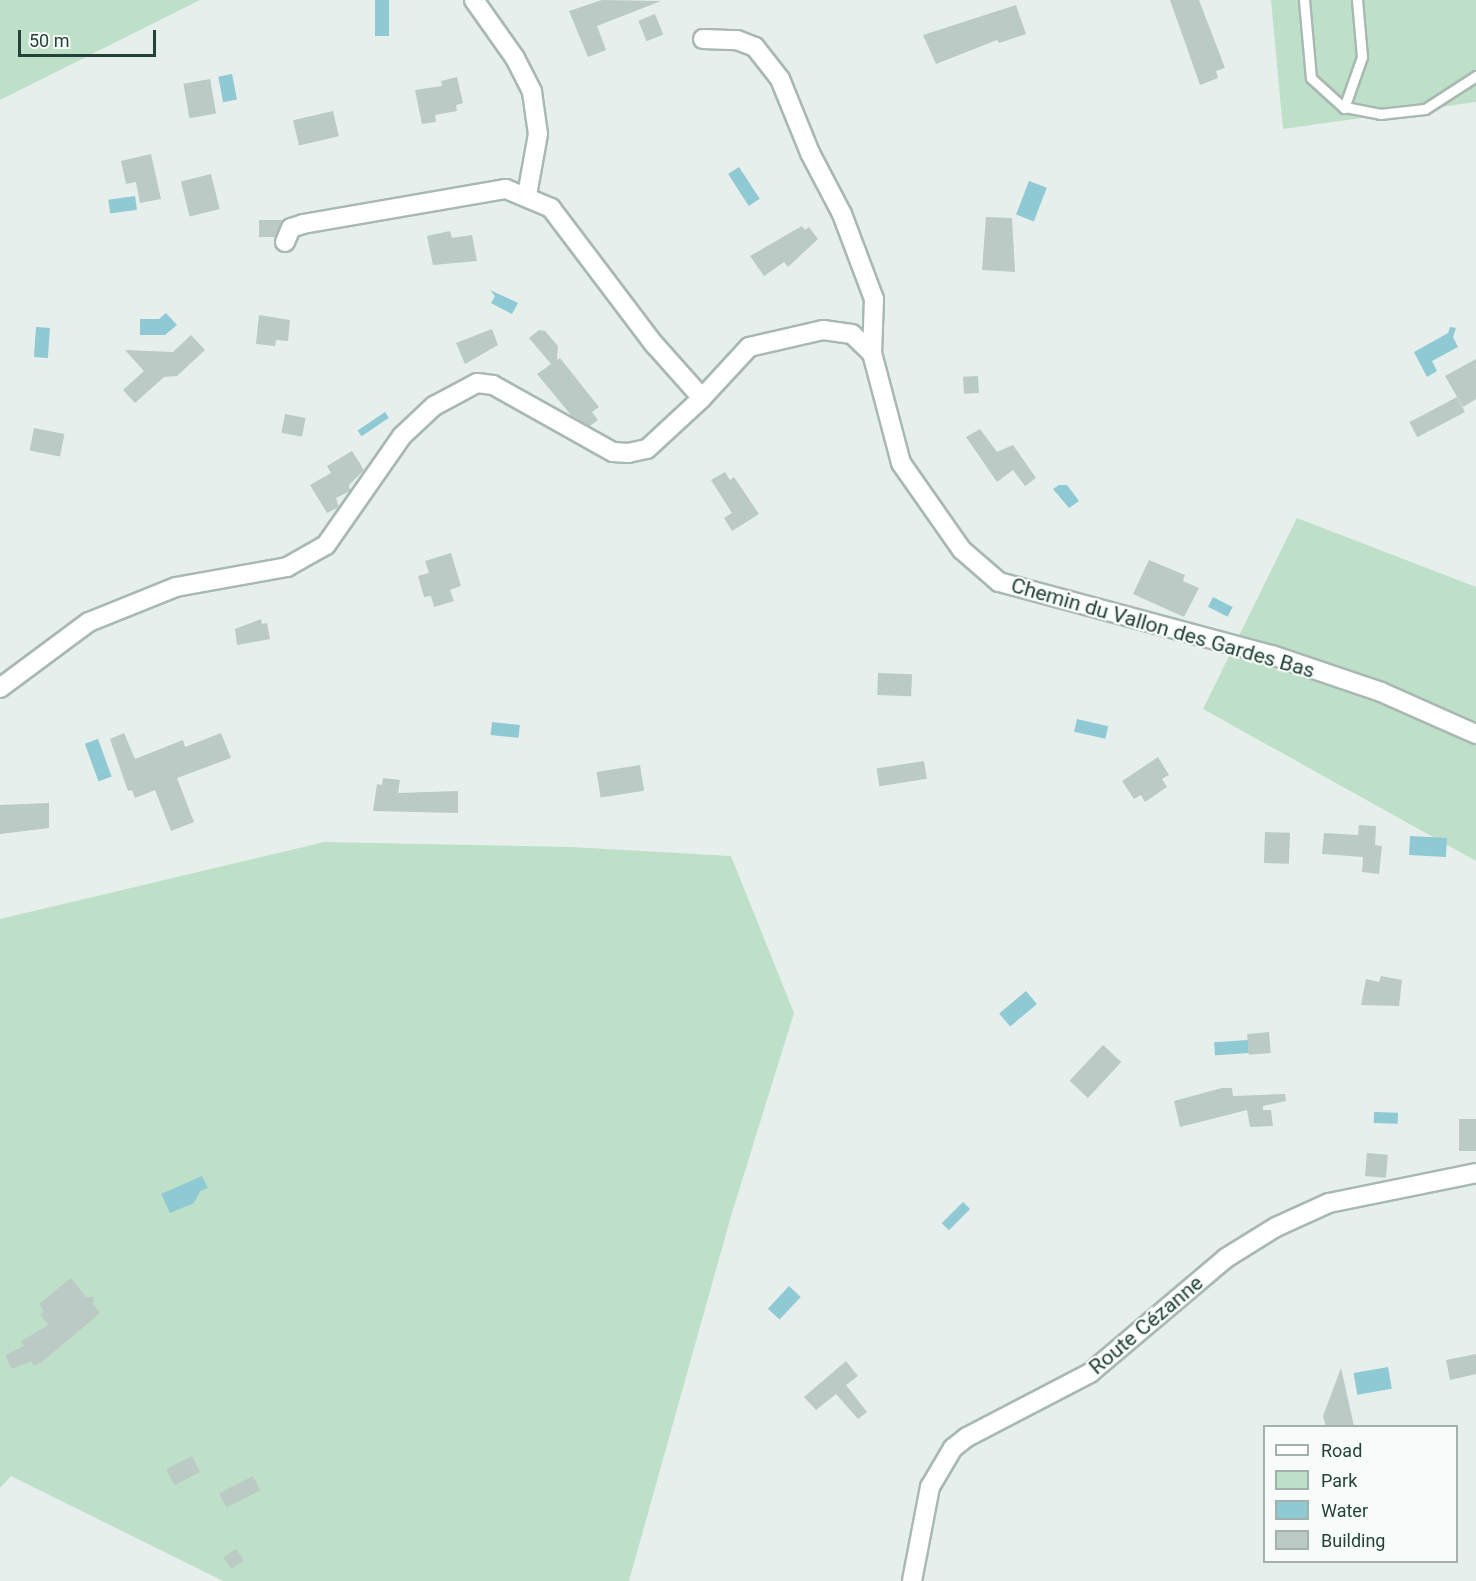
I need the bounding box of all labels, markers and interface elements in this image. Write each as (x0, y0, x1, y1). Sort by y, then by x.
scale bar (21, 18, 159, 56)
text: 50 m (29, 30, 69, 51)
street label: Chemin du Vallon des Gardes Bas (1008, 573, 1318, 683)
street label: Route Cézanne (1084, 1270, 1208, 1380)
legend (1263, 1425, 1458, 1563)
text: Road (1321, 1440, 1362, 1461)
text: Park (1321, 1470, 1357, 1491)
text: Water (1321, 1500, 1368, 1521)
text: Building (1321, 1530, 1385, 1551)

